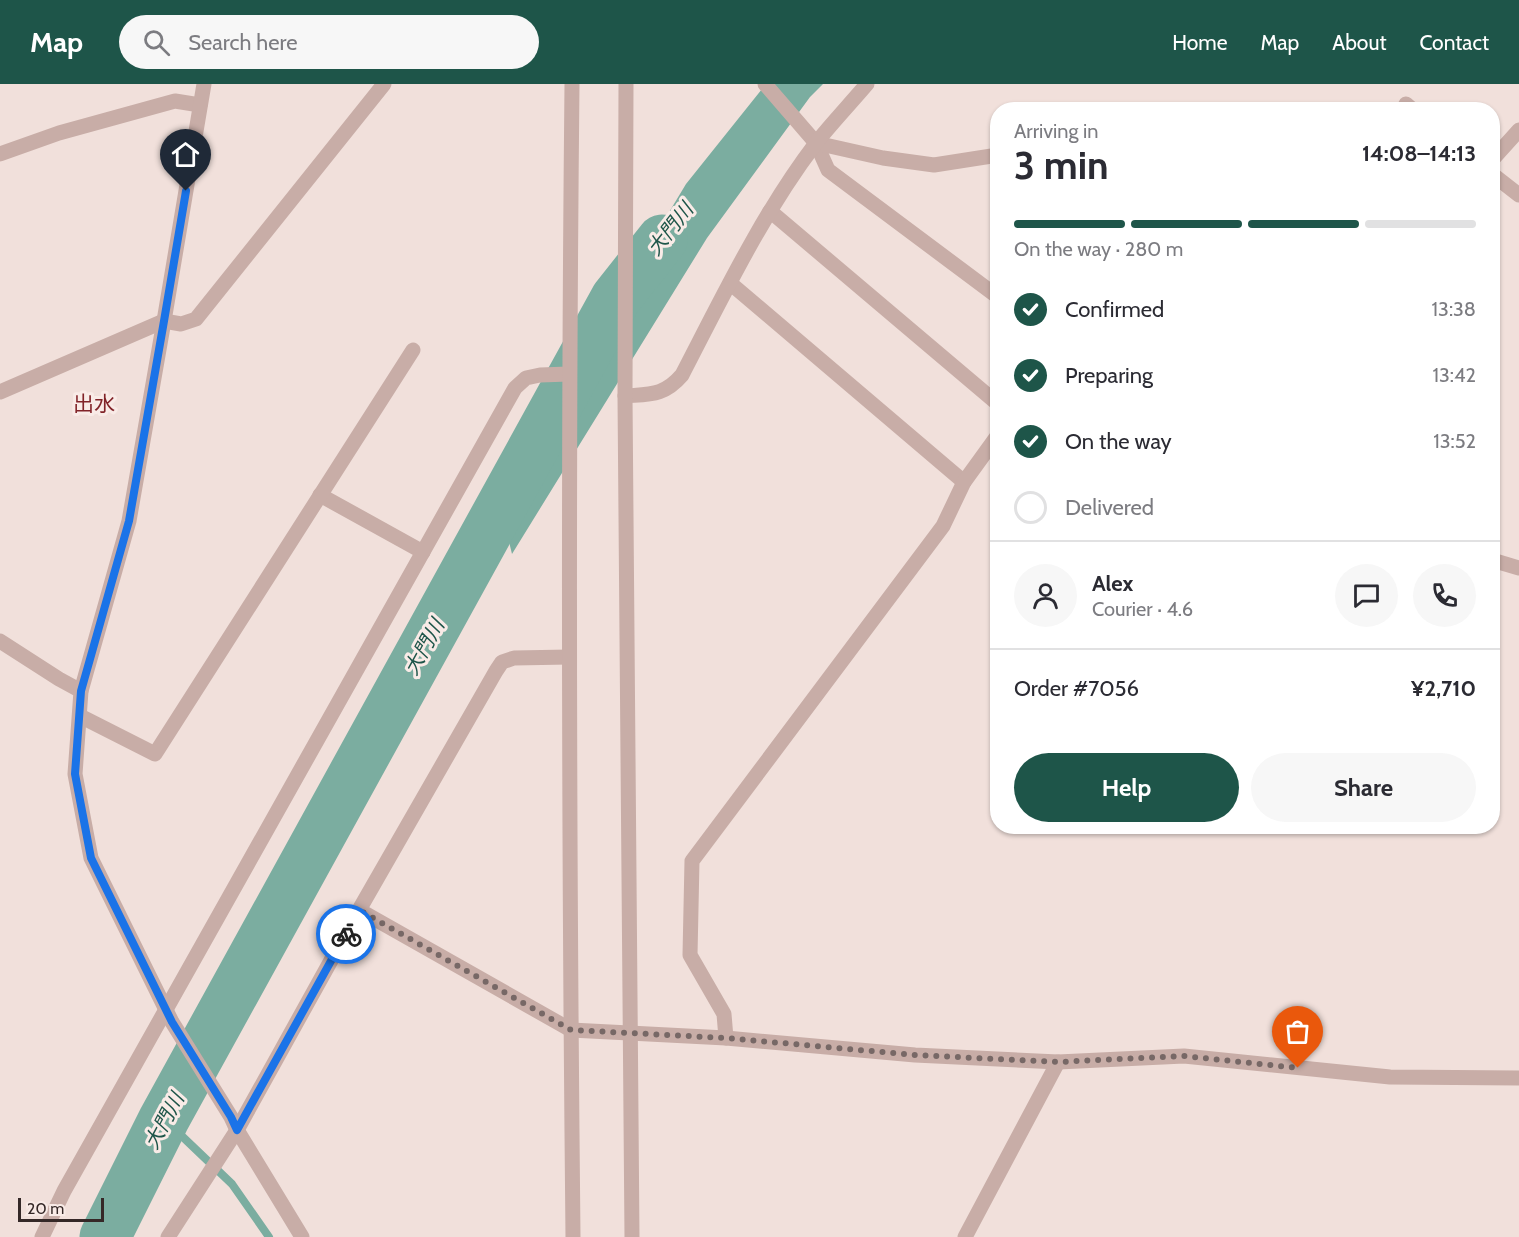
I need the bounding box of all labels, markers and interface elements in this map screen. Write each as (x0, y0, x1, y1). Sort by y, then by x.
search box (119, 15, 539, 69)
text: Map (30, 25, 83, 59)
icon: search (140, 26, 173, 59)
text: Search here (188, 29, 297, 56)
text: Home (1172, 30, 1228, 55)
text: Map (1261, 30, 1299, 55)
text: About (1332, 30, 1386, 55)
text: Contact (1419, 30, 1489, 55)
text: Arriving in (1014, 119, 1098, 143)
pin (160, 129, 211, 191)
icon: home (169, 138, 202, 171)
text: 14:08–14:13 (1362, 140, 1476, 167)
text: 3 min (1014, 141, 1109, 189)
water label: 大門川 (642, 196, 699, 260)
text: On the way · 280 m (1014, 237, 1183, 261)
icon: check (1014, 293, 1047, 326)
text: Confirmed (1065, 296, 1164, 323)
text: 13:38 (1432, 297, 1476, 321)
icon: check (1014, 359, 1047, 392)
text: Preparing (1065, 362, 1153, 389)
text: 13:42 (1432, 363, 1476, 387)
district label: 出水 (73, 391, 115, 416)
icon: check (1014, 425, 1047, 458)
text: On the way (1065, 428, 1172, 455)
text: 13:52 (1433, 429, 1476, 453)
text: Delivered (1065, 494, 1154, 521)
button: person (1014, 564, 1077, 627)
button: chat (1335, 564, 1398, 627)
button: phone (1413, 564, 1476, 627)
text: Alex (1092, 570, 1133, 597)
text: Courier · 4.6 (1092, 597, 1193, 621)
water label: 大門川 (399, 613, 450, 679)
text: Order #7056 (1014, 675, 1139, 702)
text: ¥2,710 (1411, 675, 1476, 702)
button: Help (1014, 753, 1239, 822)
button: Share (1251, 753, 1476, 822)
courier (316, 904, 376, 964)
icon: bike (330, 918, 363, 951)
pin (1272, 1006, 1323, 1068)
icon: bag (1281, 1015, 1314, 1048)
water label: 大門川 (139, 1087, 190, 1153)
scale bar (18, 1195, 104, 1222)
text: 20 m (27, 1199, 64, 1218)

